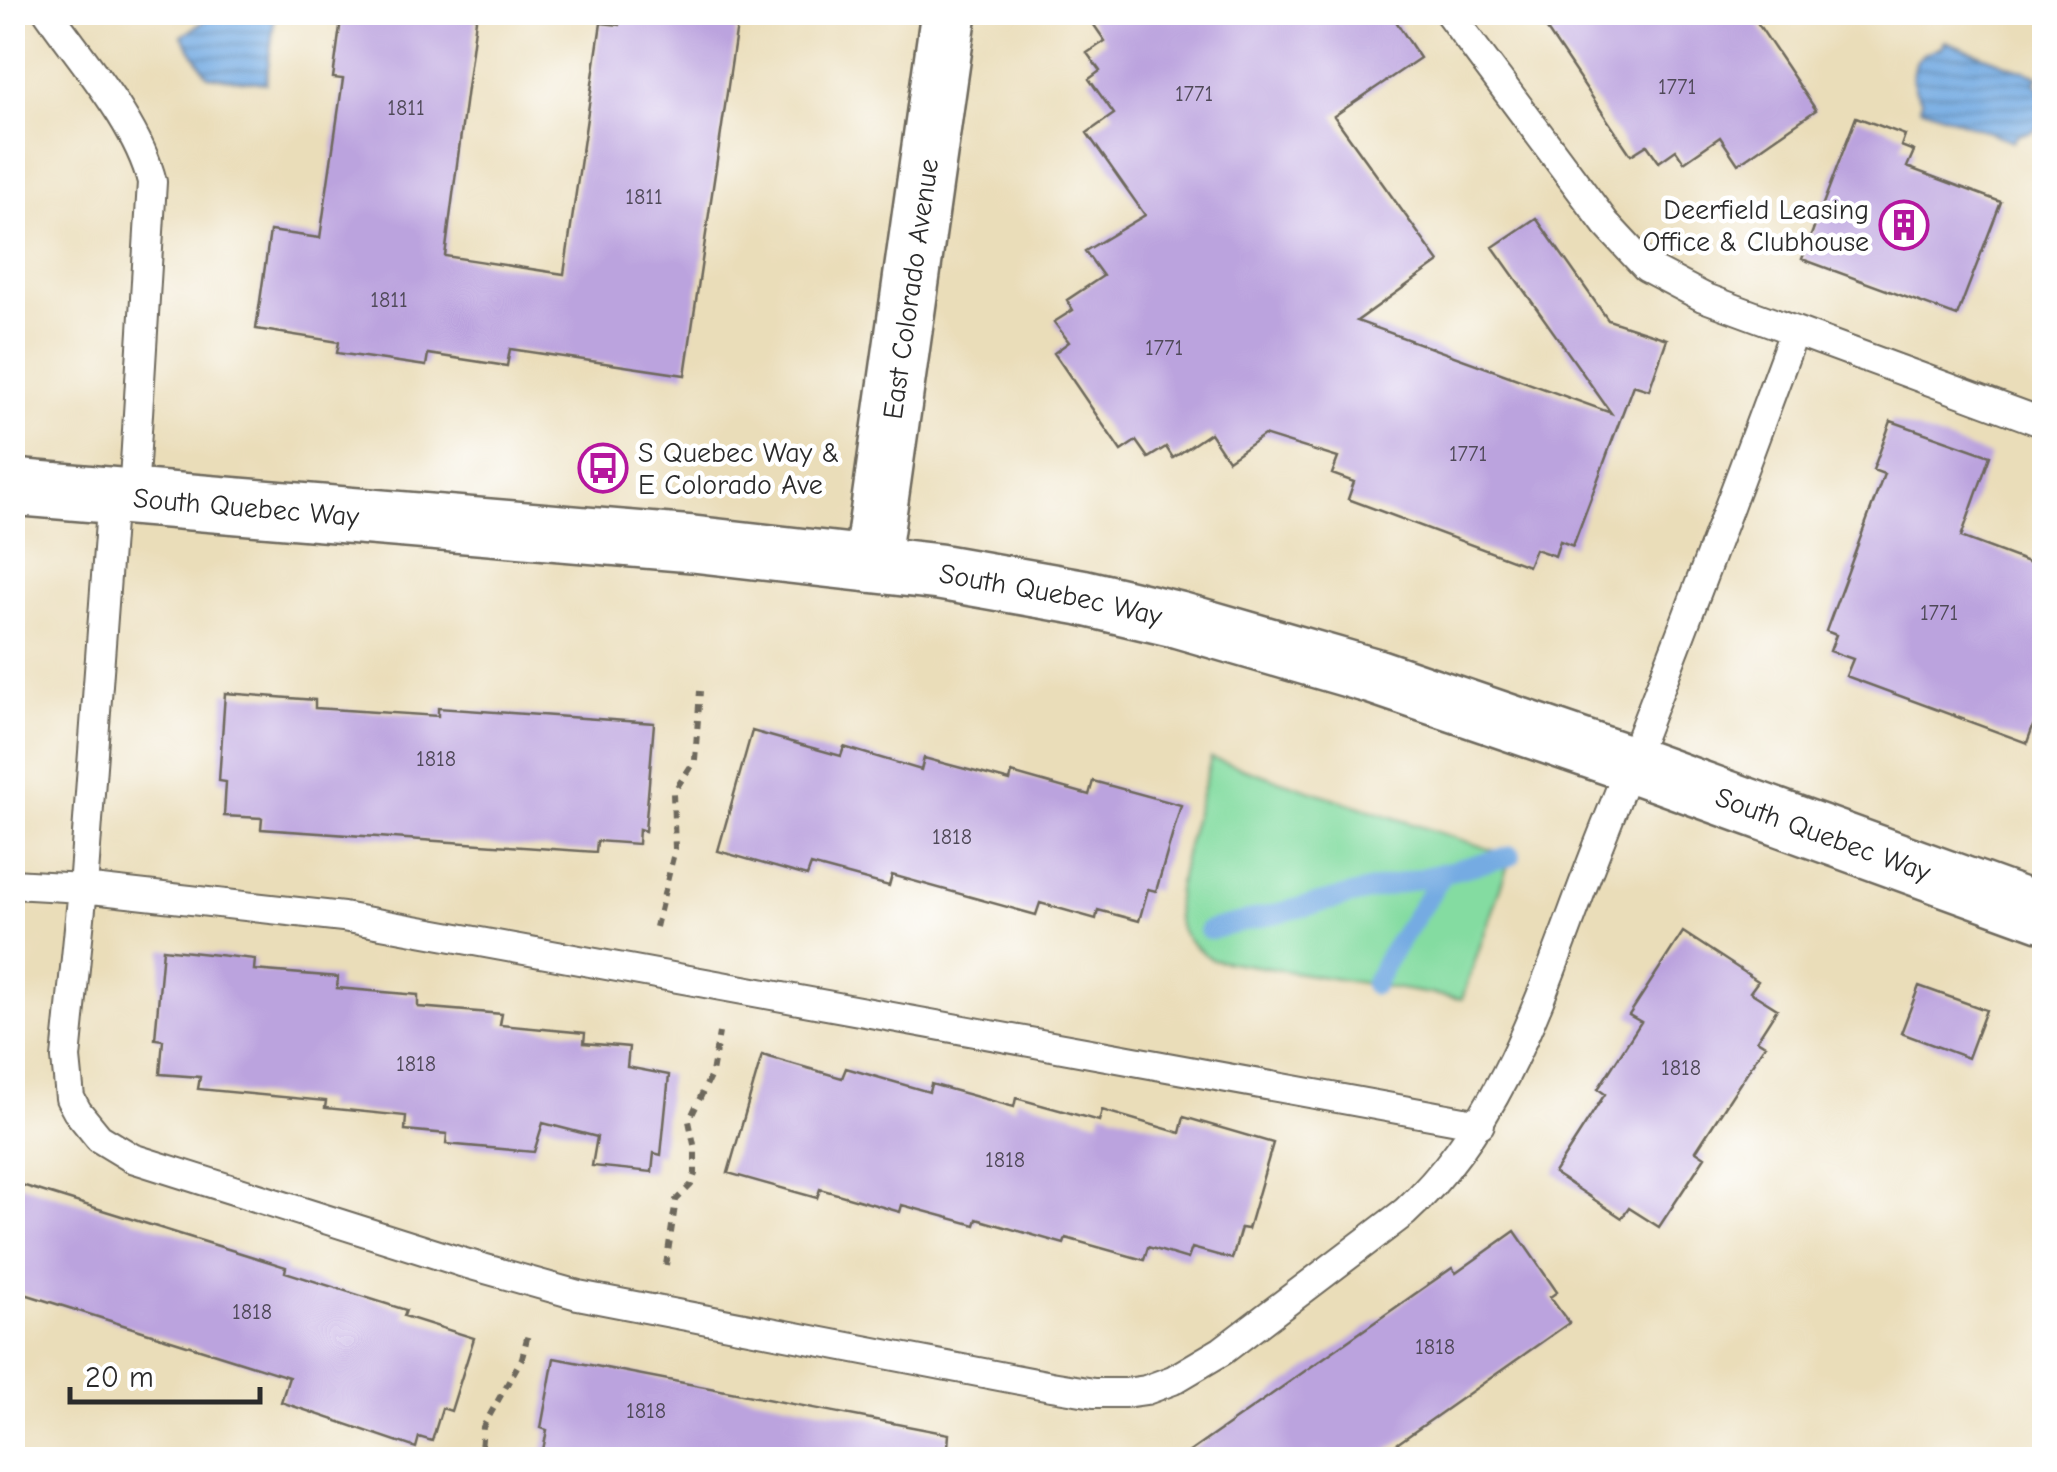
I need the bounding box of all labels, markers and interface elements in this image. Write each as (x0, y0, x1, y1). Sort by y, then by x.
house number: 1771 (1658, 74, 1696, 100)
house number: 1771 (1175, 81, 1213, 107)
house number: 1811 (387, 95, 425, 121)
street label: East Colorado Avenue (877, 157, 945, 421)
house number: 1811 (625, 184, 663, 210)
place label: Deerfield Leasing Office & Clubhouse (1642, 194, 1869, 258)
building icon: Deerfield Leasing Office & Clubhouse (1878, 199, 1930, 251)
house number: 1811 (370, 287, 408, 313)
house number: 1771 (1145, 335, 1183, 361)
place label: S Quebec Way & E Colorado Ave (638, 437, 840, 501)
house number: 1771 (1449, 441, 1487, 467)
bus stop icon: S Quebec Way & E Colorado Ave (577, 442, 629, 494)
street label: South Quebec Way (132, 482, 361, 533)
street label: South Quebec Way (937, 557, 1166, 633)
house number: 1771 (1920, 600, 1958, 626)
house number: 1818 (416, 746, 456, 772)
street label: South Quebec Way (1711, 781, 1935, 889)
house number: 1818 (932, 824, 972, 850)
house number: 1818 (396, 1051, 436, 1077)
house number: 1818 (1661, 1055, 1701, 1081)
house number: 1818 (985, 1147, 1025, 1173)
house number: 1818 (232, 1299, 272, 1325)
house number: 1818 (1415, 1334, 1455, 1360)
scale bar (70, 1342, 260, 1404)
text: 20 m (85, 1360, 154, 1395)
house number: 1818 (626, 1398, 666, 1424)

